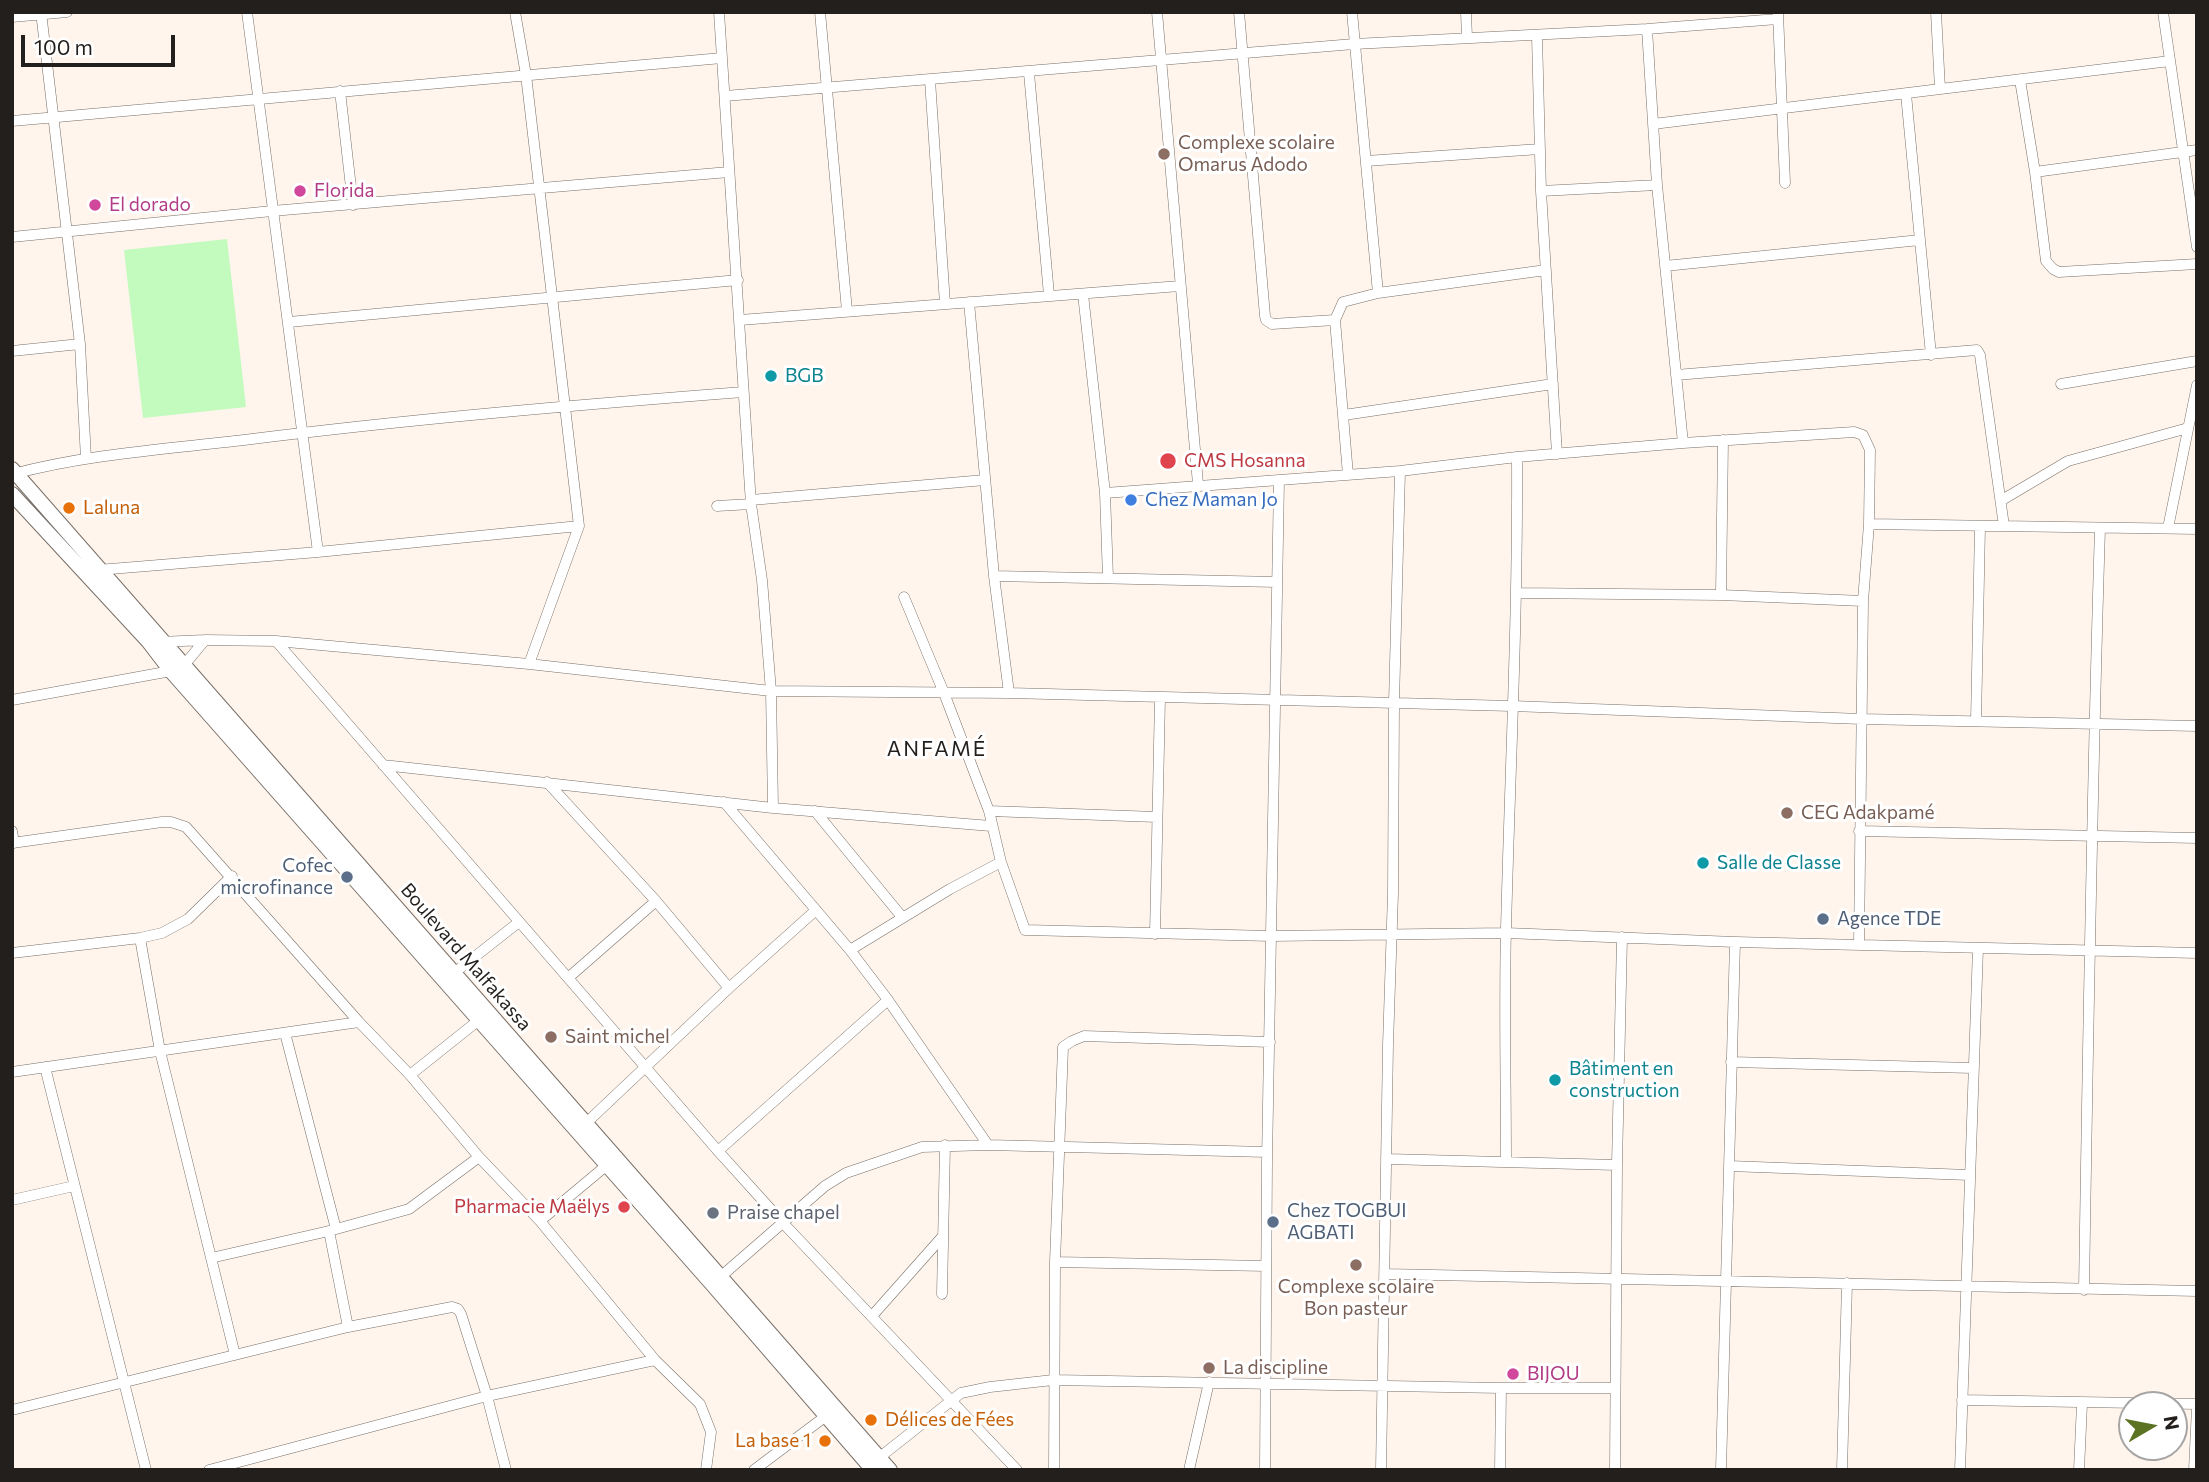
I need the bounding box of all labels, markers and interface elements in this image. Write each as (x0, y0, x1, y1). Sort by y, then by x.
scale bar (24, 21, 178, 65)
text: 100 m (34, 34, 93, 59)
place label: Complexe scolaire Omarus Adodo (1178, 132, 1335, 176)
marker: Complexe scolaire Omarus Adodo (1156, 146, 1172, 162)
place label: Florida (314, 180, 374, 202)
marker: Florida (292, 183, 308, 199)
place label: El dorado (109, 194, 191, 216)
marker: El dorado (87, 197, 103, 213)
place label: BGB (785, 365, 823, 387)
marker: BGB (763, 368, 779, 384)
place label: CMS Hosanna (1184, 450, 1306, 472)
marker: CMS Hosanna (1158, 451, 1178, 471)
place label: Chez Maman Jo (1145, 489, 1278, 511)
marker: Chez Maman Jo (1123, 492, 1139, 508)
place label: Laluna (83, 497, 140, 519)
marker: Laluna (61, 500, 77, 516)
district label: ANFAMÉ (887, 736, 987, 762)
place label: CEG Adakpamé (1801, 802, 1935, 824)
marker: CEG Adakpamé (1779, 805, 1795, 821)
place label: Salle de Classe (1717, 852, 1841, 874)
place label: Cofec microfinance (220, 855, 333, 899)
marker: Salle de Classe (1695, 855, 1711, 871)
marker: Cofec microfinance (339, 869, 355, 885)
street label: Boulevard Malfakassa (396, 879, 536, 1035)
place label: Agence TDE (1837, 908, 1941, 930)
marker: Agence TDE (1815, 911, 1831, 927)
place label: Saint michel (565, 1026, 670, 1048)
marker: Saint michel (543, 1029, 559, 1045)
place label: Bâtiment en construction (1569, 1058, 1680, 1102)
marker: Bâtiment en construction (1547, 1072, 1563, 1088)
place label: Pharmacie Maëlys (454, 1196, 610, 1218)
marker: Pharmacie Maëlys (616, 1199, 632, 1215)
place label: Chez TOGBUI AGBATI (1287, 1200, 1406, 1244)
place label: Praise chapel (727, 1202, 840, 1224)
marker: Praise chapel (705, 1205, 721, 1221)
marker: Chez TOGBUI AGBATI (1265, 1214, 1281, 1230)
marker: Complexe scolaire Bon pasteur (1348, 1257, 1364, 1273)
place label: Complexe scolaire Bon pasteur (1278, 1276, 1434, 1320)
place label: La discipline (1223, 1357, 1328, 1379)
marker: La discipline (1201, 1360, 1217, 1376)
place label: BIJOU (1527, 1363, 1580, 1385)
marker: BIJOU (1505, 1366, 1521, 1382)
north arrow (2118, 1391, 2188, 1461)
place label: Délices de Fées (885, 1409, 1014, 1431)
marker: Délices de Fées (863, 1412, 879, 1428)
text: N (2160, 1414, 2185, 1432)
place label: La base 1 (735, 1430, 811, 1452)
marker: La base 1 (817, 1433, 833, 1449)

